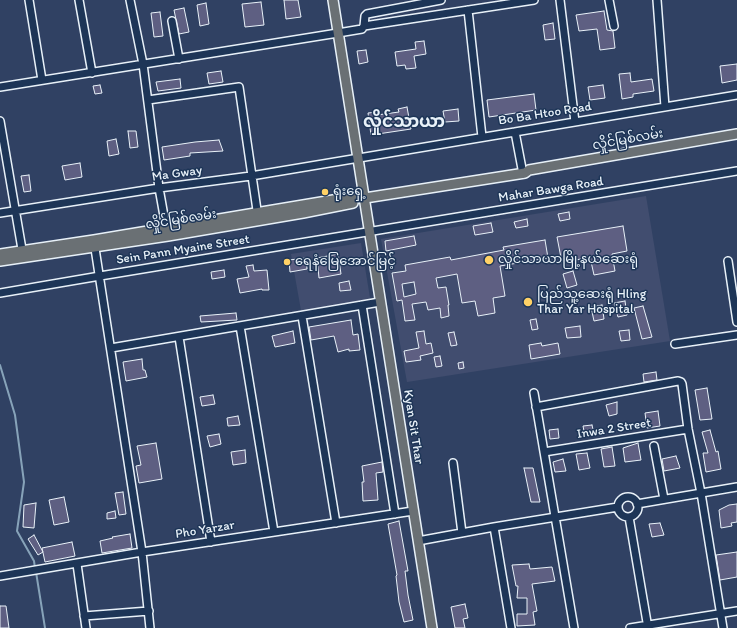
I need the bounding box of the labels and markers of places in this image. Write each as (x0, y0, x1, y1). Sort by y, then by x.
place label: ရုံးရှေ့ (333, 184, 366, 200)
marker: ရုံးရှေ့ (320, 187, 330, 197)
place label: လှိုင်သာယာမြို့နယ်ဆေးရုံ (498, 252, 638, 268)
place label: ရေနံမြေအောင်မြင့် (295, 254, 396, 270)
marker: လှိုင်သာယာမြို့နယ်ဆေးရုံ (483, 254, 495, 266)
marker: ရေနံမြေအောင်မြင့် (282, 257, 292, 267)
place label: ပြည်သူ့ဆေးရုံ Hling Thar Yar Hospital (537, 287, 646, 318)
marker: ပြည်သူ့ဆေးရုံ Hling Thar Yar Hospital (522, 296, 534, 308)

